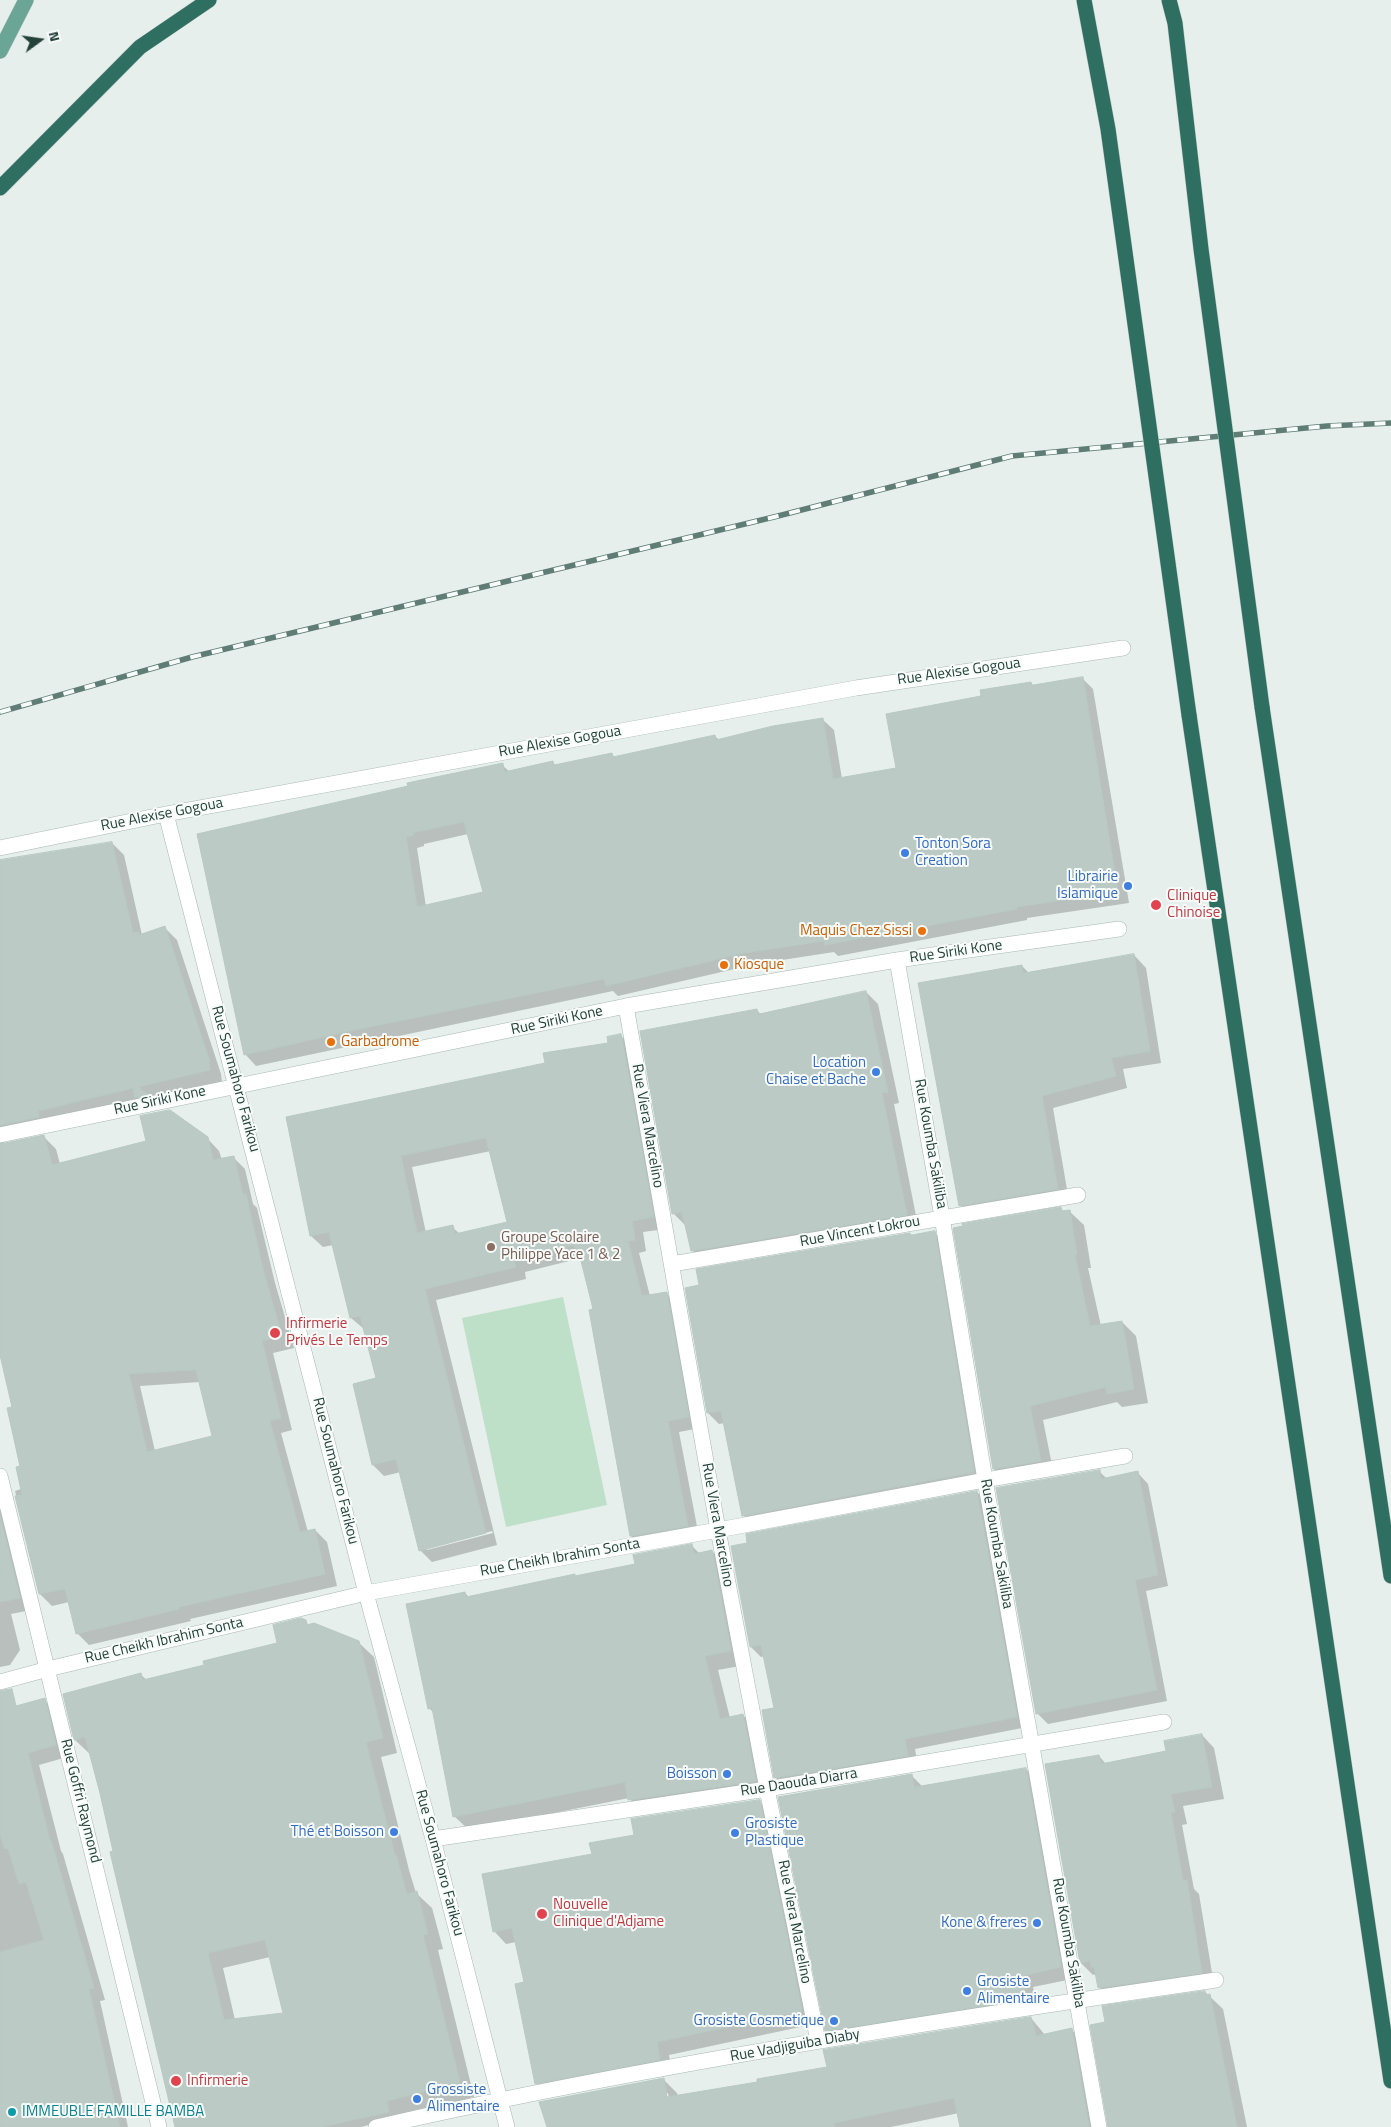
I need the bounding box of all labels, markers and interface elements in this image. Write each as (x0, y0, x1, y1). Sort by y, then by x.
north arrow (15, 15, 65, 65)
text: N (44, 29, 66, 43)
street label: Rue Alexise Gogoua (896, 654, 1022, 690)
street label: Rue Alexise Gogoua (497, 722, 623, 762)
street label: Rue Alexise Gogoua (99, 794, 225, 836)
place label: Tonton Sora Creation (915, 835, 991, 870)
marker: Tonton Sora Creation (899, 847, 911, 859)
place label: Librairie Islamique (1057, 868, 1118, 903)
marker: Librairie Islamique (1122, 880, 1134, 892)
place label: Clinique Chinoise (1167, 887, 1220, 922)
marker: Clinique Chinoise (1149, 898, 1163, 912)
place label: Maquis Chez Sissi (800, 922, 912, 940)
marker: Maquis Chez Sissi (916, 925, 928, 937)
street label: Rue Siriki Kone (908, 937, 1004, 967)
place label: Kiosque (734, 956, 784, 974)
marker: Kiosque (718, 959, 730, 971)
street label: Rue Siriki Kone (509, 1002, 605, 1040)
street label: Rue Soumahoro Farikou (207, 1004, 263, 1154)
place label: Garbadrome (341, 1033, 419, 1051)
marker: Garbadrome (325, 1036, 337, 1048)
place label: Location Chaise et Bache (766, 1054, 866, 1089)
street label: Rue Viera Marcelino (627, 1063, 667, 1189)
marker: Location Chaise et Bache (870, 1066, 882, 1078)
street label: Rue Koumba Sakiliba (910, 1078, 950, 1210)
street label: Rue Siriki Kone (112, 1082, 208, 1120)
street label: Rue Vincent Lokrou (798, 1213, 922, 1251)
place label: Groupe Scolaire Philippe Yace 1 & 2 (501, 1229, 620, 1264)
marker: Groupe Scolaire Philippe Yace 1 & 2 (485, 1241, 497, 1253)
place label: Infirmerie Privés Le Temps (286, 1315, 388, 1350)
marker: Infirmerie Privés Le Temps (268, 1326, 282, 1340)
street label: Rue Soumahoro Farikou (308, 1396, 362, 1546)
street label: Rue Viera Marcelino (697, 1462, 737, 1588)
street label: Rue Koumba Sakiliba (976, 1478, 1016, 1610)
street label: Rue Cheikh Ibrahim Sonta (479, 1535, 641, 1581)
street label: Rue Cheikh Ibrahim Sonta (83, 1614, 245, 1668)
street label: Rue Goffri Raymond (56, 1737, 104, 1865)
place label: Boisson (667, 1765, 717, 1783)
street label: Rue Daouda Diarra (739, 1765, 859, 1801)
marker: Boisson (721, 1768, 733, 1780)
street label: Rue Soumahoro Farikou (411, 1788, 467, 1938)
place label: Grosiste Plastique (745, 1815, 804, 1850)
place label: Thé et Boisson (291, 1823, 384, 1841)
marker: Thé et Boisson (388, 1826, 400, 1838)
marker: Grosiste Plastique (729, 1827, 741, 1839)
street label: Rue Viera Marcelino (773, 1859, 815, 1985)
street label: Rue Koumba Sakiliba (1048, 1877, 1088, 2009)
place label: Nouvelle Clinique d'Adjame (553, 1896, 664, 1931)
marker: Nouvelle Clinique d'Adjame (535, 1907, 549, 1921)
place label: Kone & freres (941, 1914, 1027, 1932)
marker: Kone & freres (1031, 1917, 1043, 1929)
place label: Grosiste Alimentaire (977, 1973, 1049, 2008)
marker: Grosiste Alimentaire (961, 1985, 973, 1997)
place label: Grosiste Cosmetique (693, 2012, 824, 2030)
marker: Grosiste Cosmetique (828, 2015, 840, 2027)
street label: Rue Vadjiguiba Diaby (729, 2026, 861, 2066)
place label: Infirmerie (187, 2072, 248, 2090)
marker: Infirmerie (169, 2074, 183, 2088)
place label: Grossiste Alimentaire (427, 2081, 499, 2116)
marker: Grossiste Alimentaire (411, 2093, 423, 2105)
place label: IMMEUBLE FAMILLE BAMBA (22, 2103, 204, 2121)
marker: IMMEUBLE FAMILLE BAMBA (6, 2106, 18, 2118)

